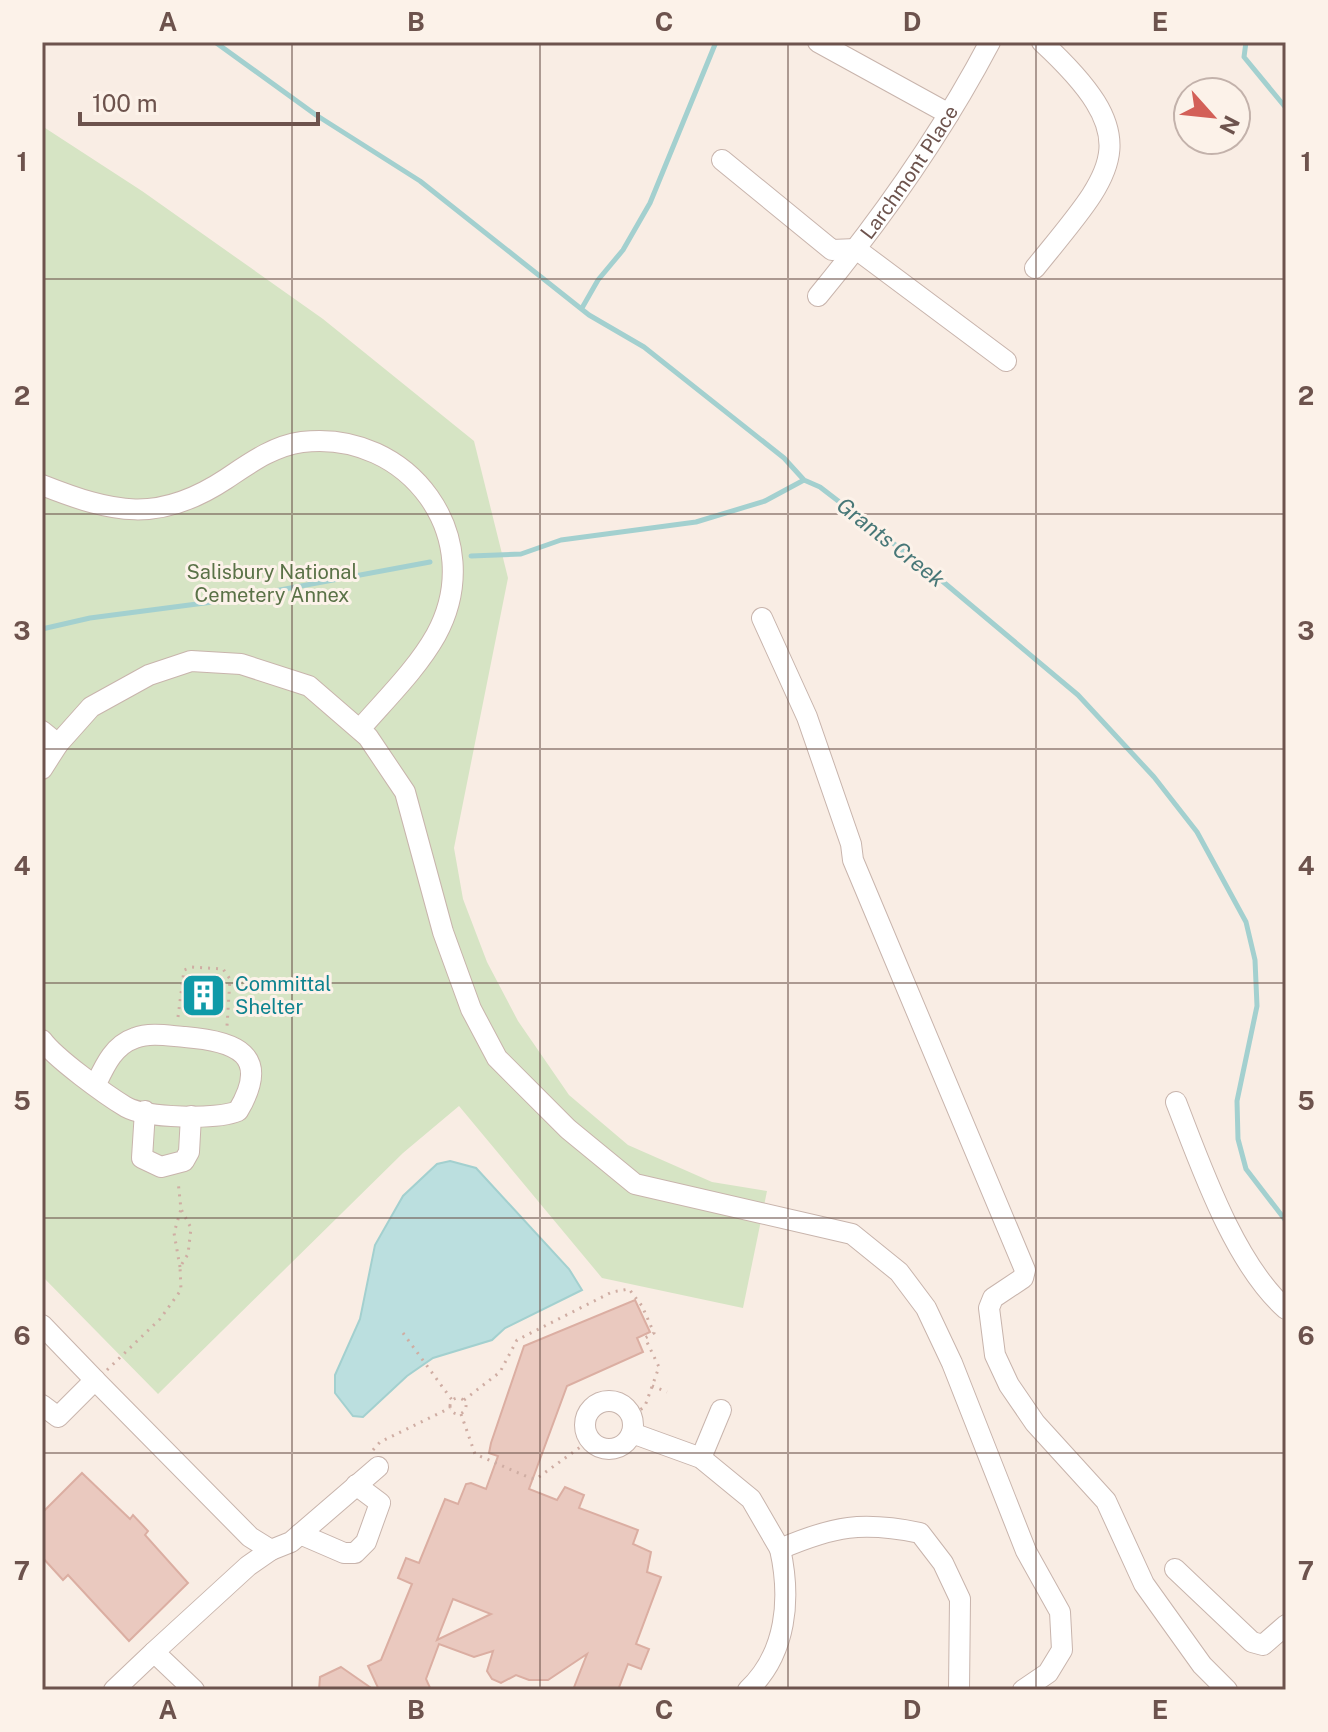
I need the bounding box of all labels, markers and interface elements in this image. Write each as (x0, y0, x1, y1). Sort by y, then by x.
text: A (159, 6, 178, 37)
text: B (407, 6, 425, 37)
text: C (655, 6, 673, 37)
text: D (903, 6, 921, 37)
text: E (1152, 6, 1168, 37)
scale bar (80, 76, 318, 126)
north arrow (1172, 76, 1252, 156)
text: 100 m (92, 89, 158, 117)
street label: Larchmont Place (855, 101, 963, 244)
text: N (1214, 112, 1245, 139)
text: 1 (16, 146, 28, 177)
text: 1 (1300, 146, 1312, 177)
text: 2 (14, 380, 30, 411)
text: 2 (1298, 380, 1314, 411)
water label: Grants Creek (832, 492, 950, 592)
park label: Salisbury National Cemetery Annex (187, 560, 357, 607)
text: 3 (13, 615, 31, 646)
text: 3 (1297, 615, 1315, 646)
text: 4 (13, 850, 31, 881)
text: 4 (1297, 850, 1315, 881)
building icon: Committal Shelter (180, 972, 228, 1020)
place label: Committal Shelter (235, 972, 331, 1019)
text: 5 (13, 1085, 31, 1116)
text: 5 (1297, 1085, 1315, 1116)
text: 6 (13, 1320, 31, 1351)
text: 6 (1297, 1320, 1315, 1351)
text: 7 (14, 1555, 30, 1586)
text: 7 (1298, 1555, 1314, 1586)
text: A (159, 1694, 178, 1725)
text: B (407, 1694, 425, 1725)
text: C (655, 1694, 673, 1725)
text: D (903, 1694, 921, 1725)
text: E (1152, 1694, 1168, 1725)

